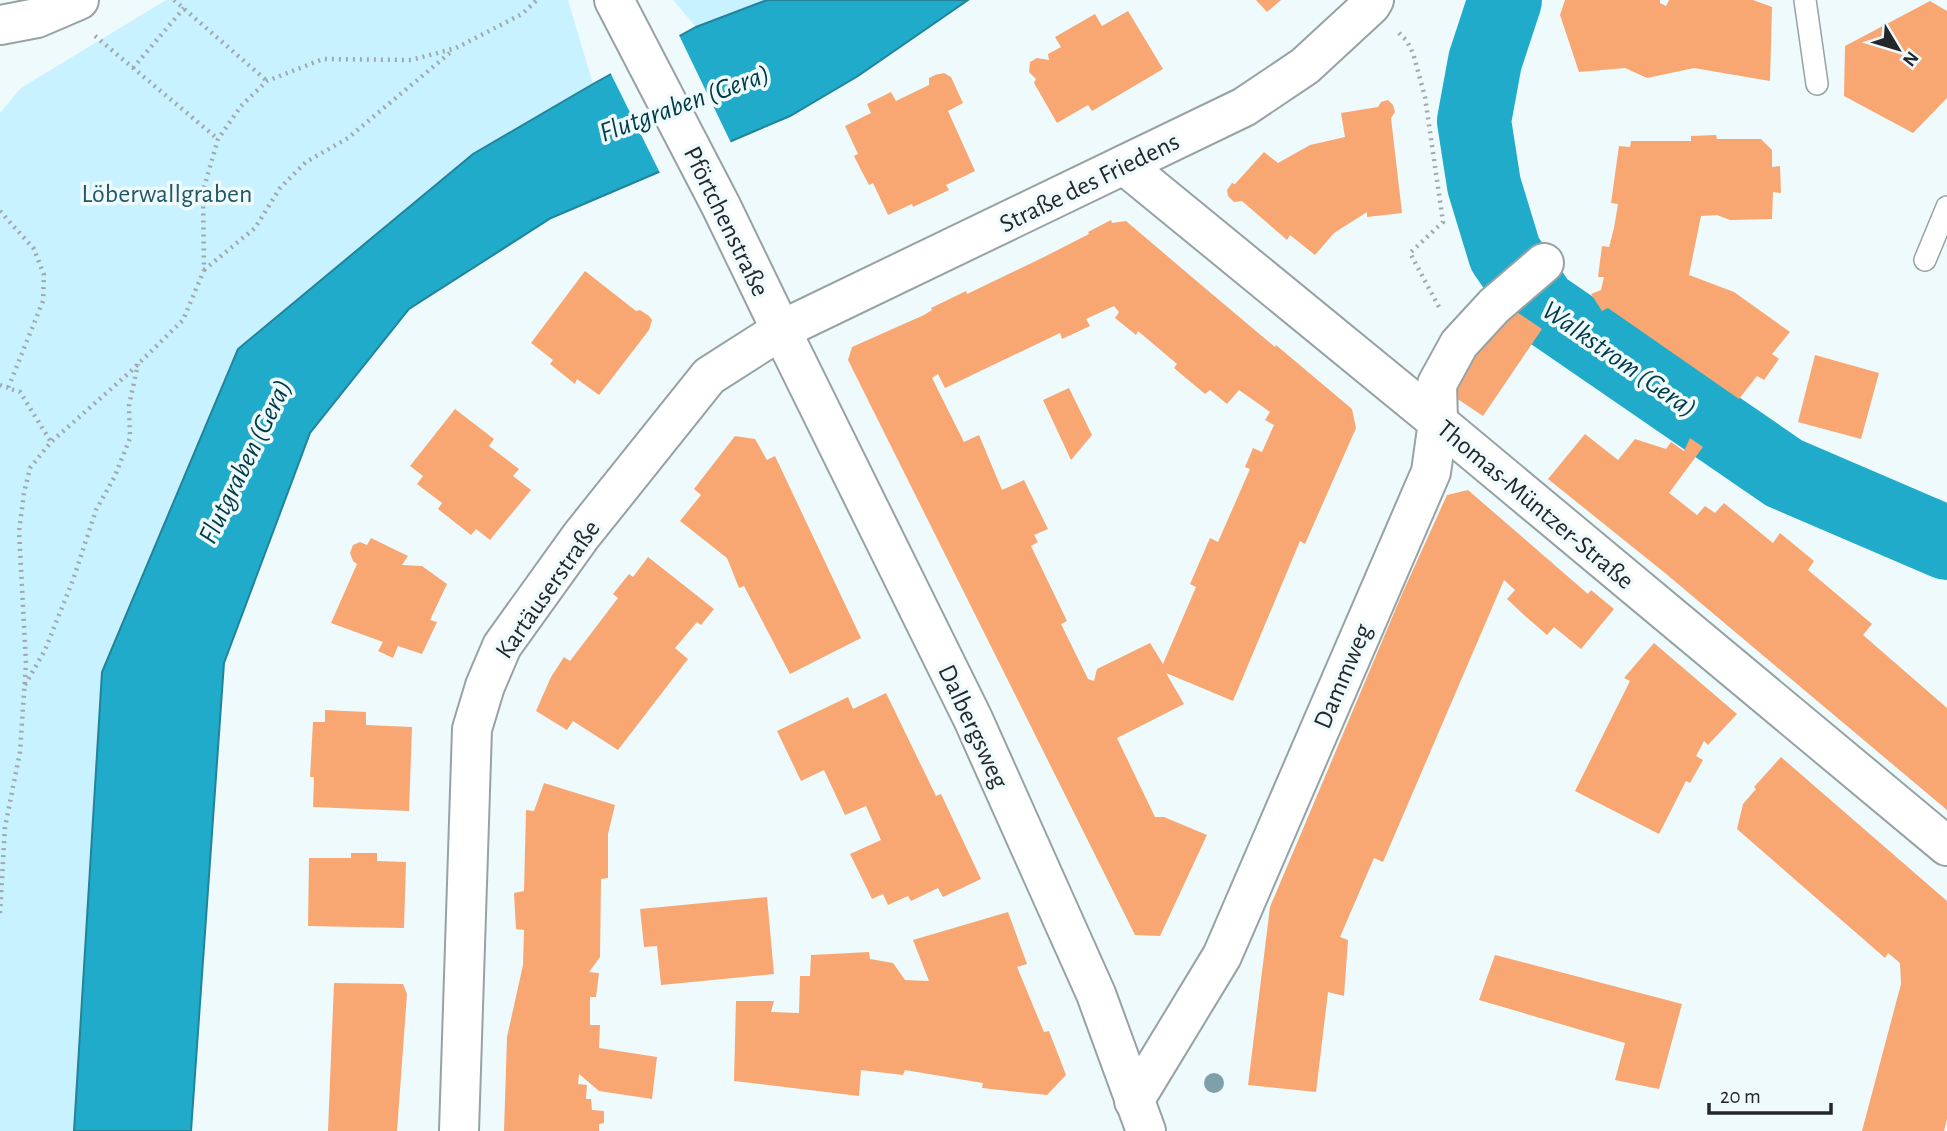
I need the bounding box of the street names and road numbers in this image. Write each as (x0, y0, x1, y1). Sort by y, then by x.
street label: Straße des Friedens (996, 128, 1183, 238)
street label: Pförtchenstraße (679, 142, 774, 300)
street label: Thomas-Müntzer-Straße (1432, 415, 1639, 594)
street label: Kartäuserstraße (491, 516, 605, 663)
street label: Dammweg (1309, 620, 1377, 733)
street label: Dalbergsweg (933, 661, 1013, 792)

